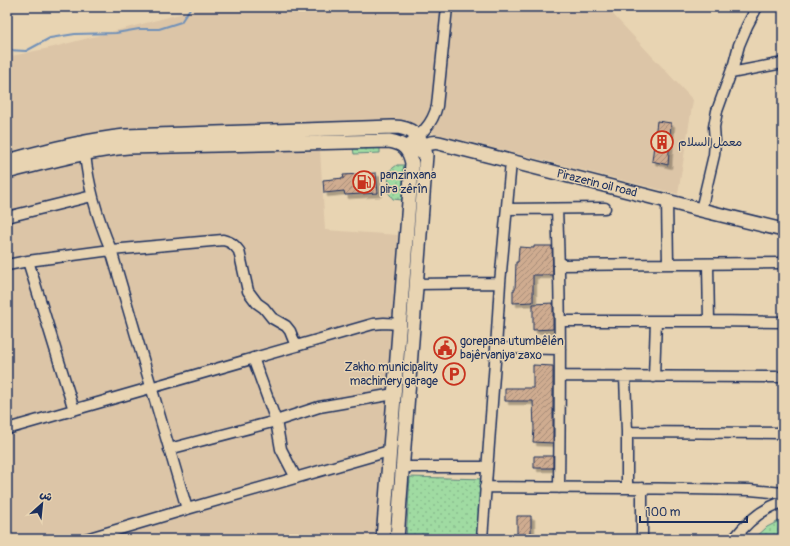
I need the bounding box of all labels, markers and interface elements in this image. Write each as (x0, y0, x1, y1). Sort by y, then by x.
building icon: معمل السلام (649, 129, 675, 155)
place label: معمل السلام (678, 135, 742, 151)
street label: Pirazerin oil road (555, 166, 639, 201)
place label: panzinxana pira zêrîn (380, 168, 437, 197)
fuel station icon: panzinxana pira zêrîn (351, 169, 377, 195)
place label: gorepana utumbêlên bajêrvaniya zaxo (460, 334, 564, 363)
public building icon: gorepana utumbêlên bajêrvaniya zaxo (432, 335, 458, 361)
place label: Zakho municipality machinery garage (345, 360, 438, 389)
parking icon: Zakho municipality machinery garage (441, 361, 467, 387)
north arrow (22, 484, 62, 524)
text: ش (38, 487, 55, 504)
scale bar (640, 498, 747, 524)
text: 100 m (646, 505, 681, 520)

